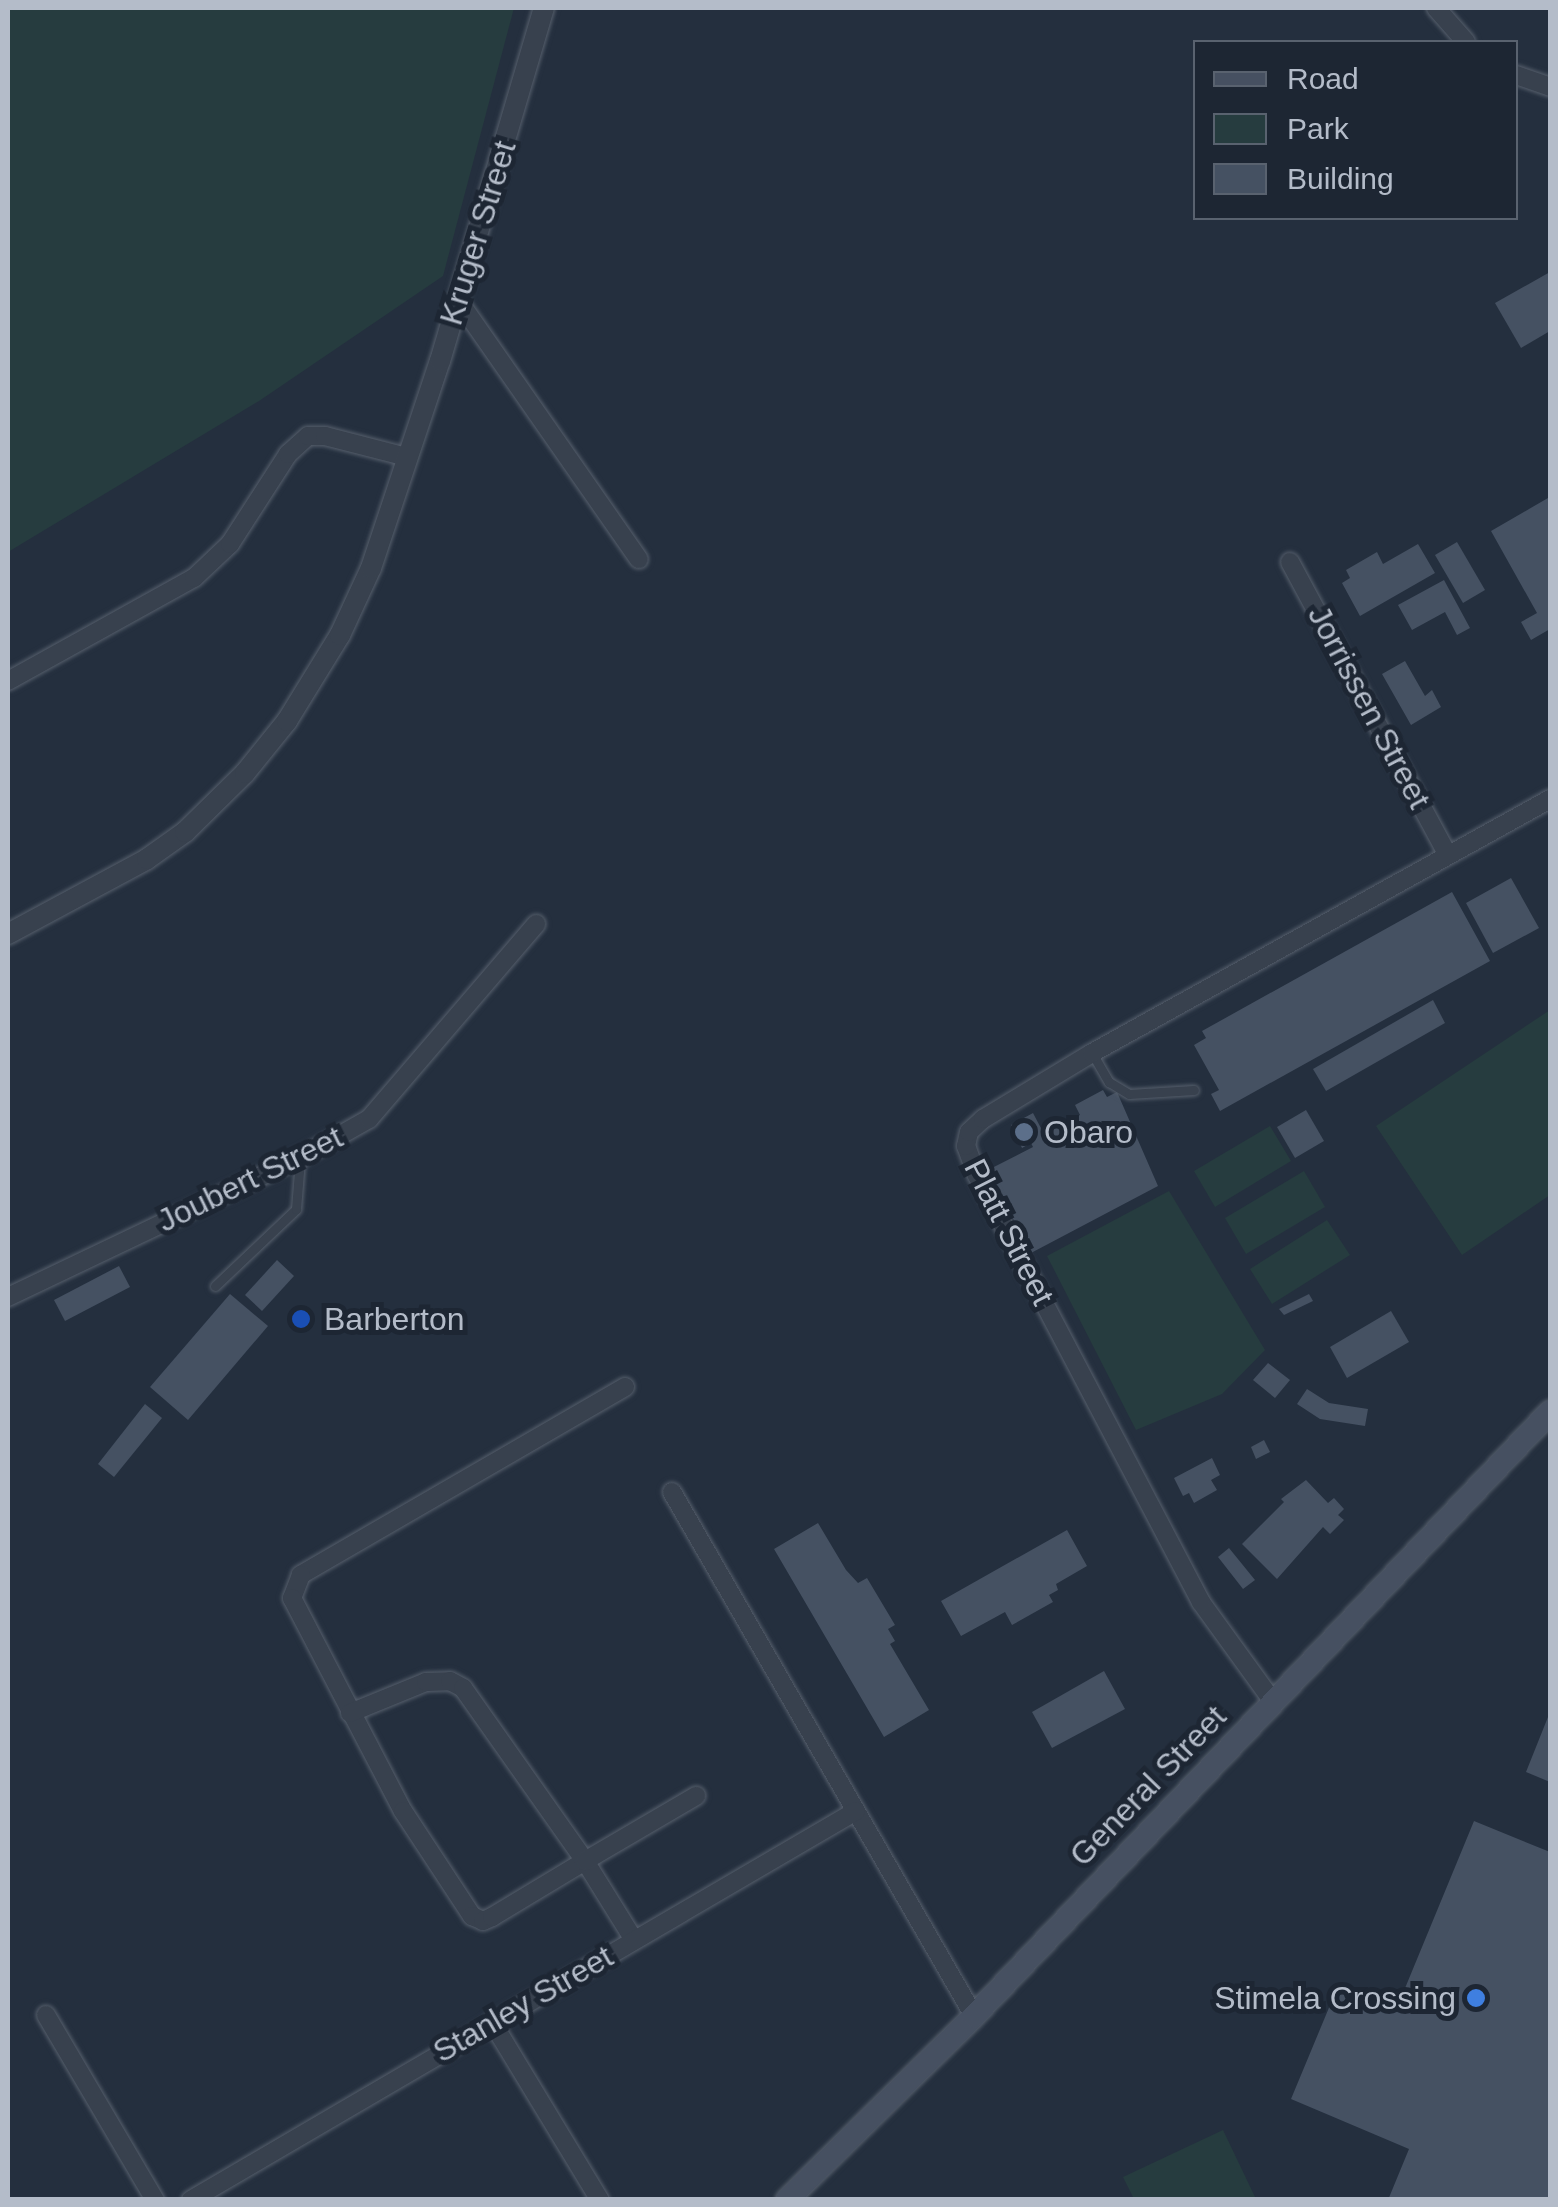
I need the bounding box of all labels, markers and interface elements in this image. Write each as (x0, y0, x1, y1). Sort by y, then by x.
legend (1193, 40, 1518, 220)
text: Road (1287, 62, 1359, 95)
text: Park (1287, 112, 1349, 145)
street label: Kruger Street (432, 136, 524, 330)
text: Building (1287, 162, 1394, 195)
street label: Jorrissen Street (1299, 599, 1439, 815)
place label: Obaro (1044, 1113, 1133, 1151)
street label: Joubert Street (151, 1118, 349, 1240)
marker: Obaro (1013, 1121, 1035, 1143)
street label: Platt Street (956, 1153, 1062, 1311)
place label: Barberton (324, 1300, 465, 1338)
marker: Barberton (288, 1306, 314, 1332)
street label: General Street (1062, 1698, 1234, 1874)
street label: Stanley Street (426, 1937, 620, 2071)
place label: Stimela Crossing (1214, 1979, 1456, 2017)
marker: Stimela Crossing (1465, 1987, 1487, 2009)

